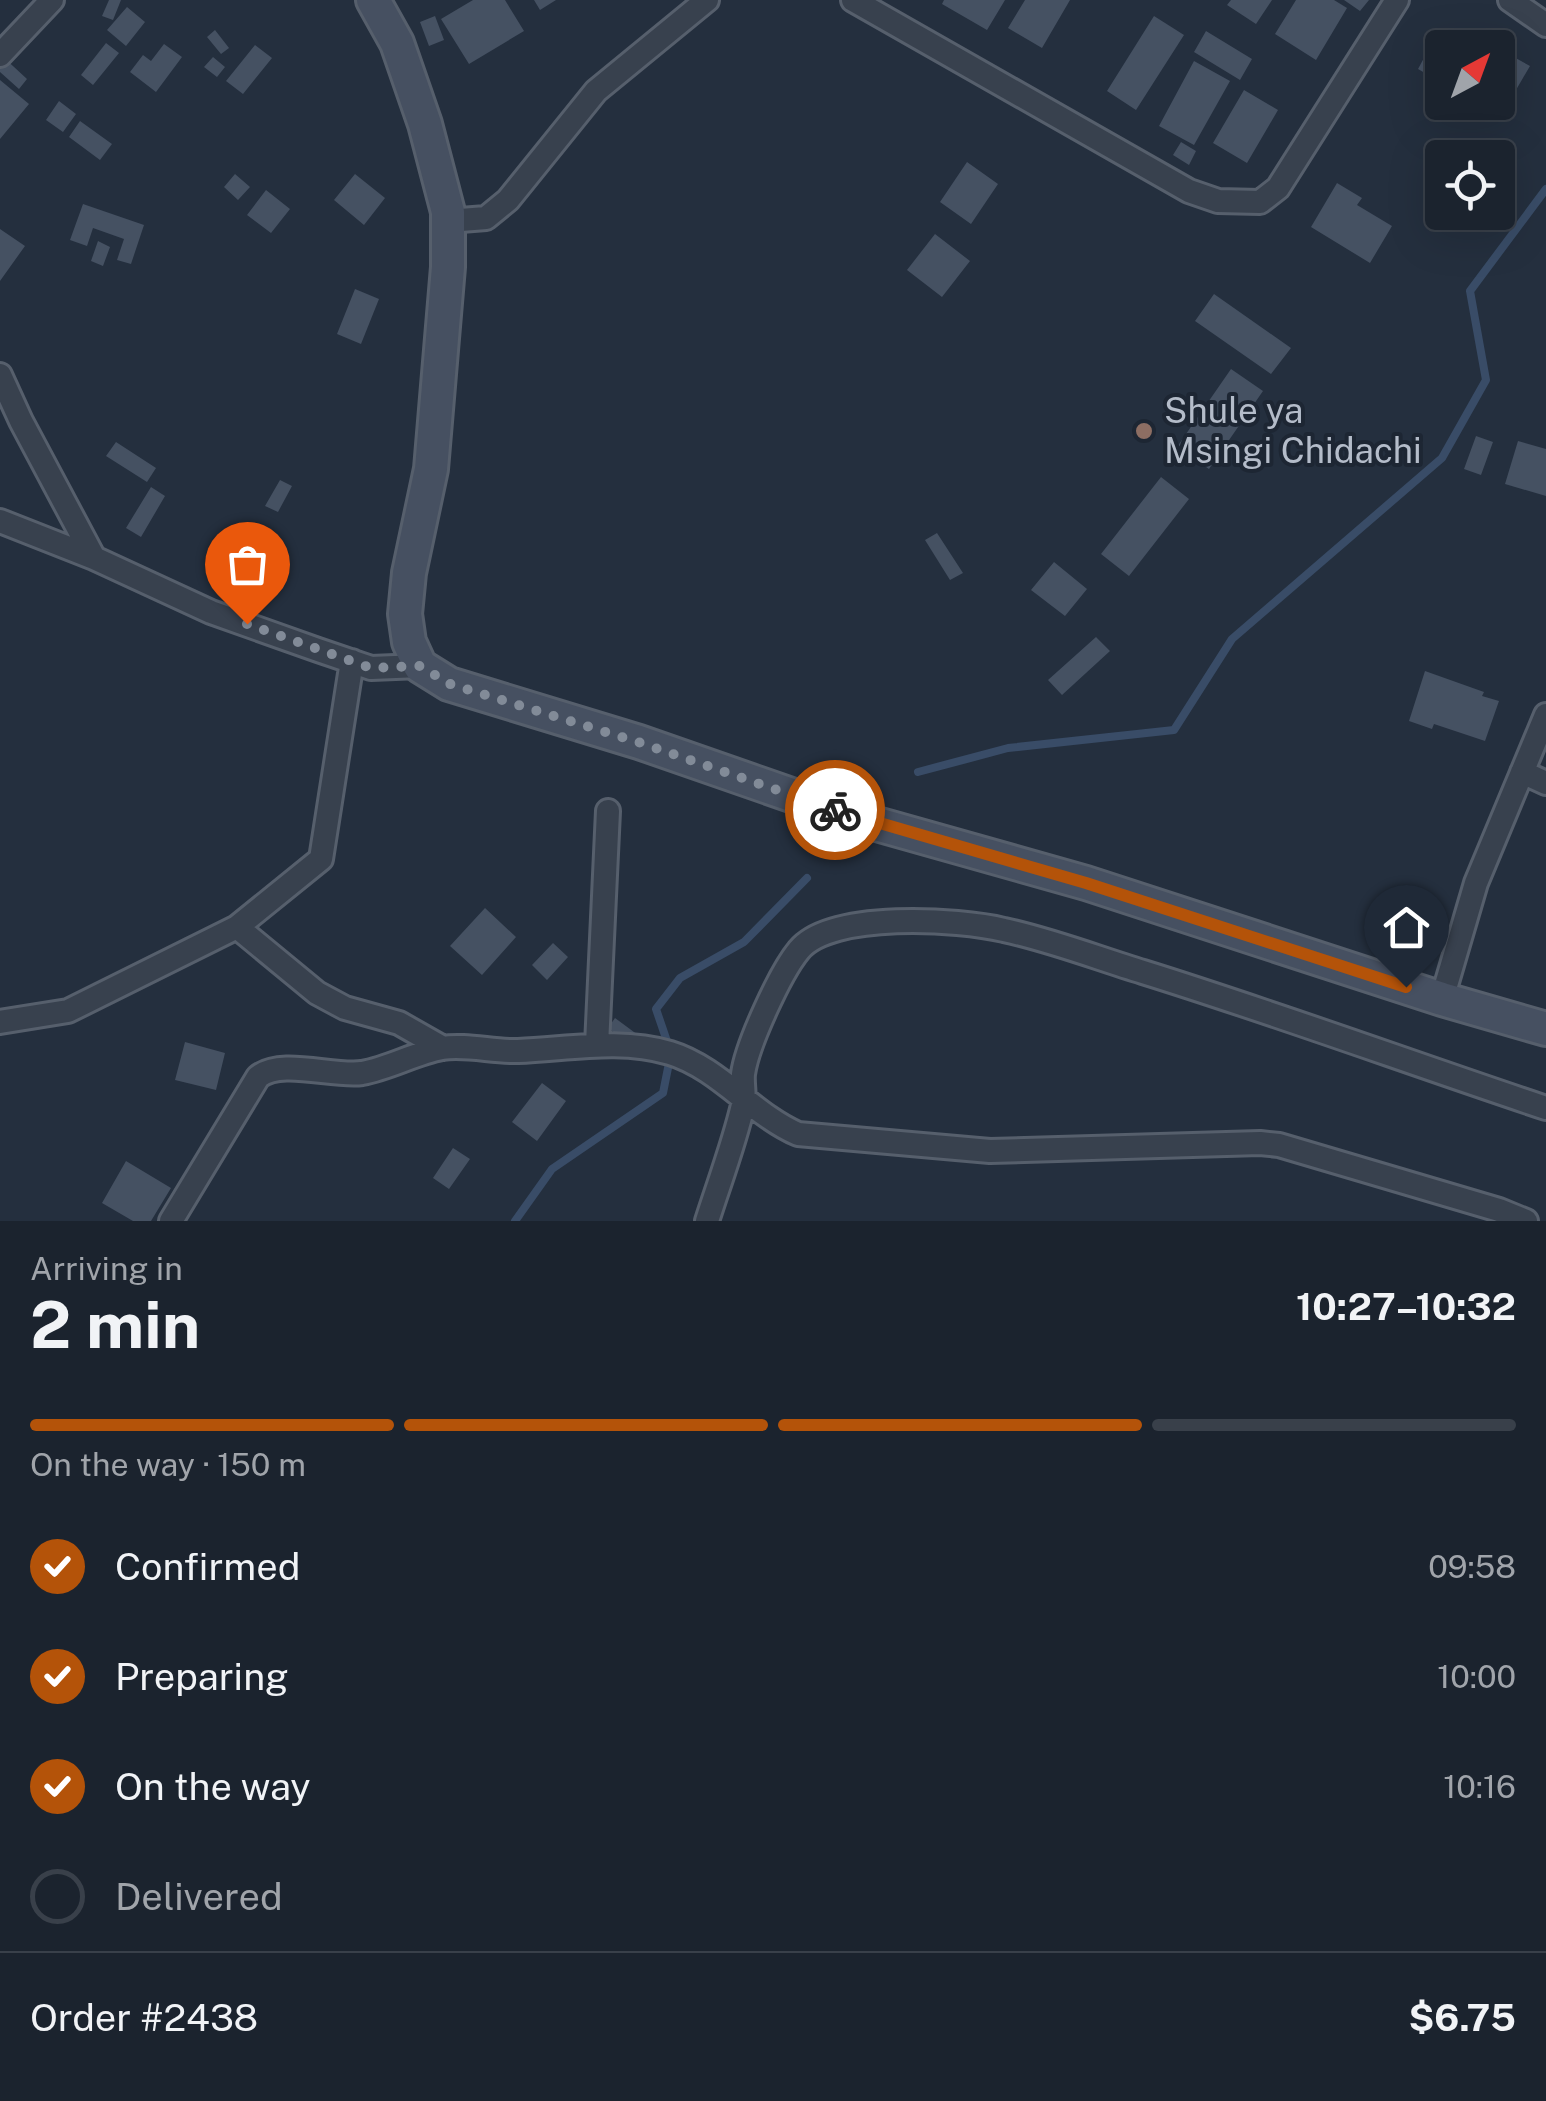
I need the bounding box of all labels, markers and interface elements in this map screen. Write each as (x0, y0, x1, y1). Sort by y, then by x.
north arrow (1425, 30, 1515, 120)
map controls (1425, 30, 1515, 230)
button: locate (1425, 140, 1515, 230)
place label: Shule ya Msingi Chidachi (1164, 390, 1422, 471)
marker: Shule ya Msingi Chidachi (1133, 420, 1155, 442)
pin (205, 522, 290, 625)
icon: bag (220, 537, 275, 592)
courier (785, 760, 885, 860)
icon: bike (808, 783, 863, 838)
pin (1364, 885, 1449, 988)
icon: home (1379, 900, 1434, 955)
text: Arriving in (30, 1250, 183, 1287)
text: 10:27–10:32 (1296, 1284, 1516, 1329)
text: 2 min (30, 1286, 200, 1363)
text: On the way · 150 m (30, 1446, 306, 1483)
icon: check (30, 1539, 85, 1594)
text: Confirmed (115, 1544, 300, 1589)
text: 09:58 (1428, 1548, 1516, 1585)
icon: check (30, 1649, 85, 1704)
text: Preparing (115, 1654, 289, 1699)
text: 10:00 (1437, 1658, 1516, 1695)
icon: check (30, 1759, 85, 1814)
text: On the way (115, 1764, 311, 1809)
text: 10:16 (1443, 1768, 1516, 1805)
text: Delivered (115, 1874, 283, 1919)
text: Order #2438 (30, 1995, 258, 2040)
text: $6.75 (1408, 1995, 1516, 2040)

